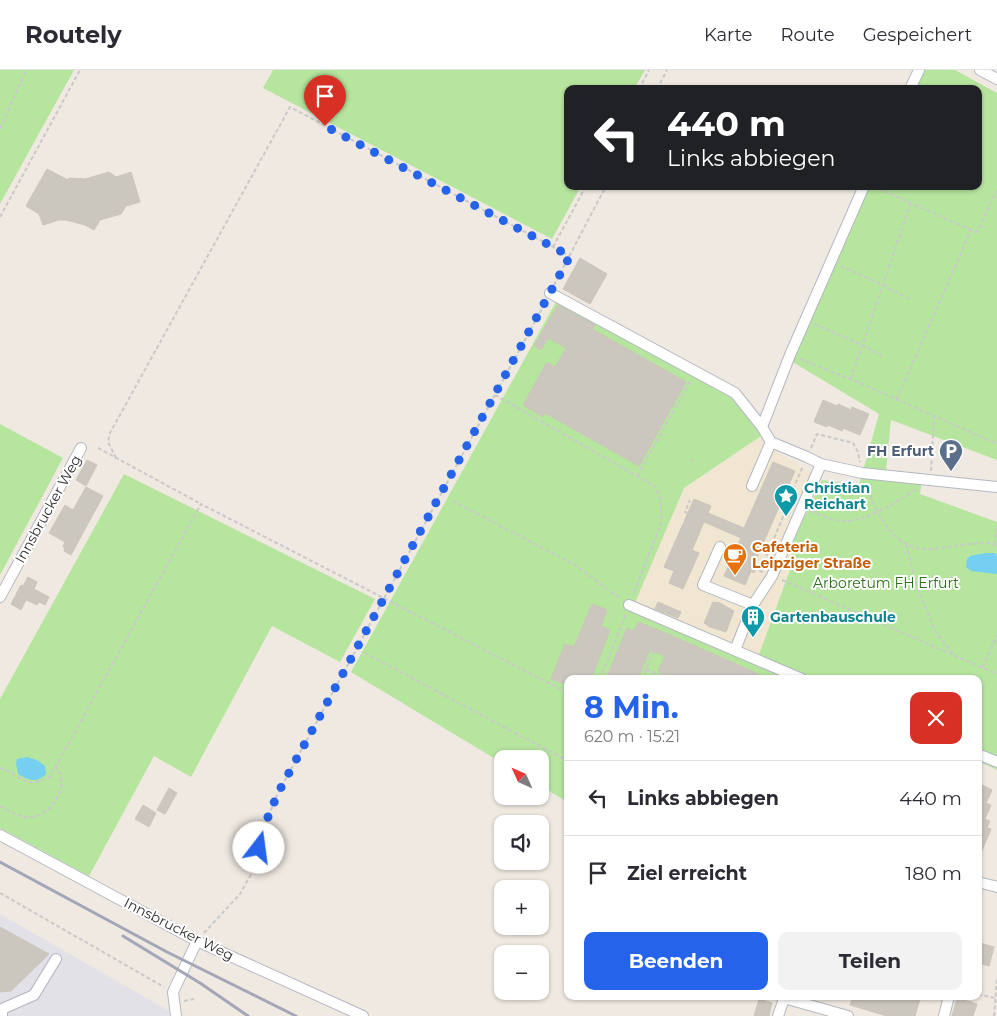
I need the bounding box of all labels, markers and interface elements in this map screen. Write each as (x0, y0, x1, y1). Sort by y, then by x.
text: Routely (25, 20, 122, 49)
text: Karte (704, 24, 752, 46)
text: Route (780, 24, 835, 46)
text: Gespeichert (863, 24, 972, 46)
pin (304, 75, 346, 126)
icon: arrive (311, 82, 339, 110)
text: 440 m (667, 102, 786, 145)
icon: left (584, 105, 649, 170)
text: Links abbiegen (667, 145, 835, 172)
parking icon: FH Erfurt (938, 438, 964, 472)
place label: FH Erfurt (867, 442, 934, 460)
street label: Innsbrucker Weg (11, 452, 85, 566)
place label: Christian Reichart (804, 479, 870, 513)
place icon: Christian Reichart (773, 483, 799, 517)
place label: Cafeteria Leipziger Straße (752, 538, 871, 572)
cafe icon: Cafeteria Leipziger Straße (722, 542, 748, 576)
park label: Arboretum FH Erfurt (813, 574, 959, 592)
building icon: Gartenbauschule (740, 604, 766, 638)
place label: Gartenbauschule (770, 608, 896, 626)
text: 8 Min. (584, 689, 679, 726)
button: close (910, 692, 962, 744)
text: 620 m · 15:21 (584, 727, 680, 746)
north arrow (494, 750, 549, 805)
map controls (494, 750, 549, 1000)
icon: left (584, 784, 612, 812)
text: Links abbiegen (627, 787, 779, 810)
text: 440 m (899, 787, 962, 810)
button: sound (494, 815, 549, 870)
position arrow (232, 821, 284, 873)
icon: arrive (584, 859, 612, 887)
text: Ziel erreicht (627, 862, 747, 885)
text: 180 m (905, 862, 962, 885)
button: + (494, 880, 549, 935)
street label: Innsbrucker Weg (121, 894, 237, 964)
button: Beenden (584, 932, 768, 990)
button: Teilen (778, 932, 962, 990)
button: − (494, 945, 549, 1000)

